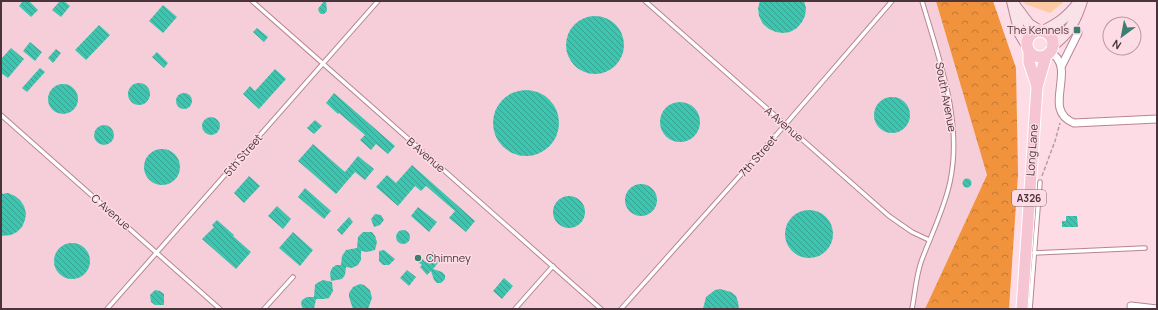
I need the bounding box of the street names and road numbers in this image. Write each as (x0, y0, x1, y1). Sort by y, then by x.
street label: South Avenue (932, 61, 961, 134)
street label: A Avenue (762, 103, 807, 145)
street label: Long Lane (1022, 123, 1041, 176)
street label: 5th Street (220, 130, 265, 179)
street label: 7th Street (735, 132, 780, 180)
street label: B Avenue (404, 134, 449, 176)
street label: C Avenue (88, 190, 135, 233)
road number: A326 (1012, 190, 1046, 206)

